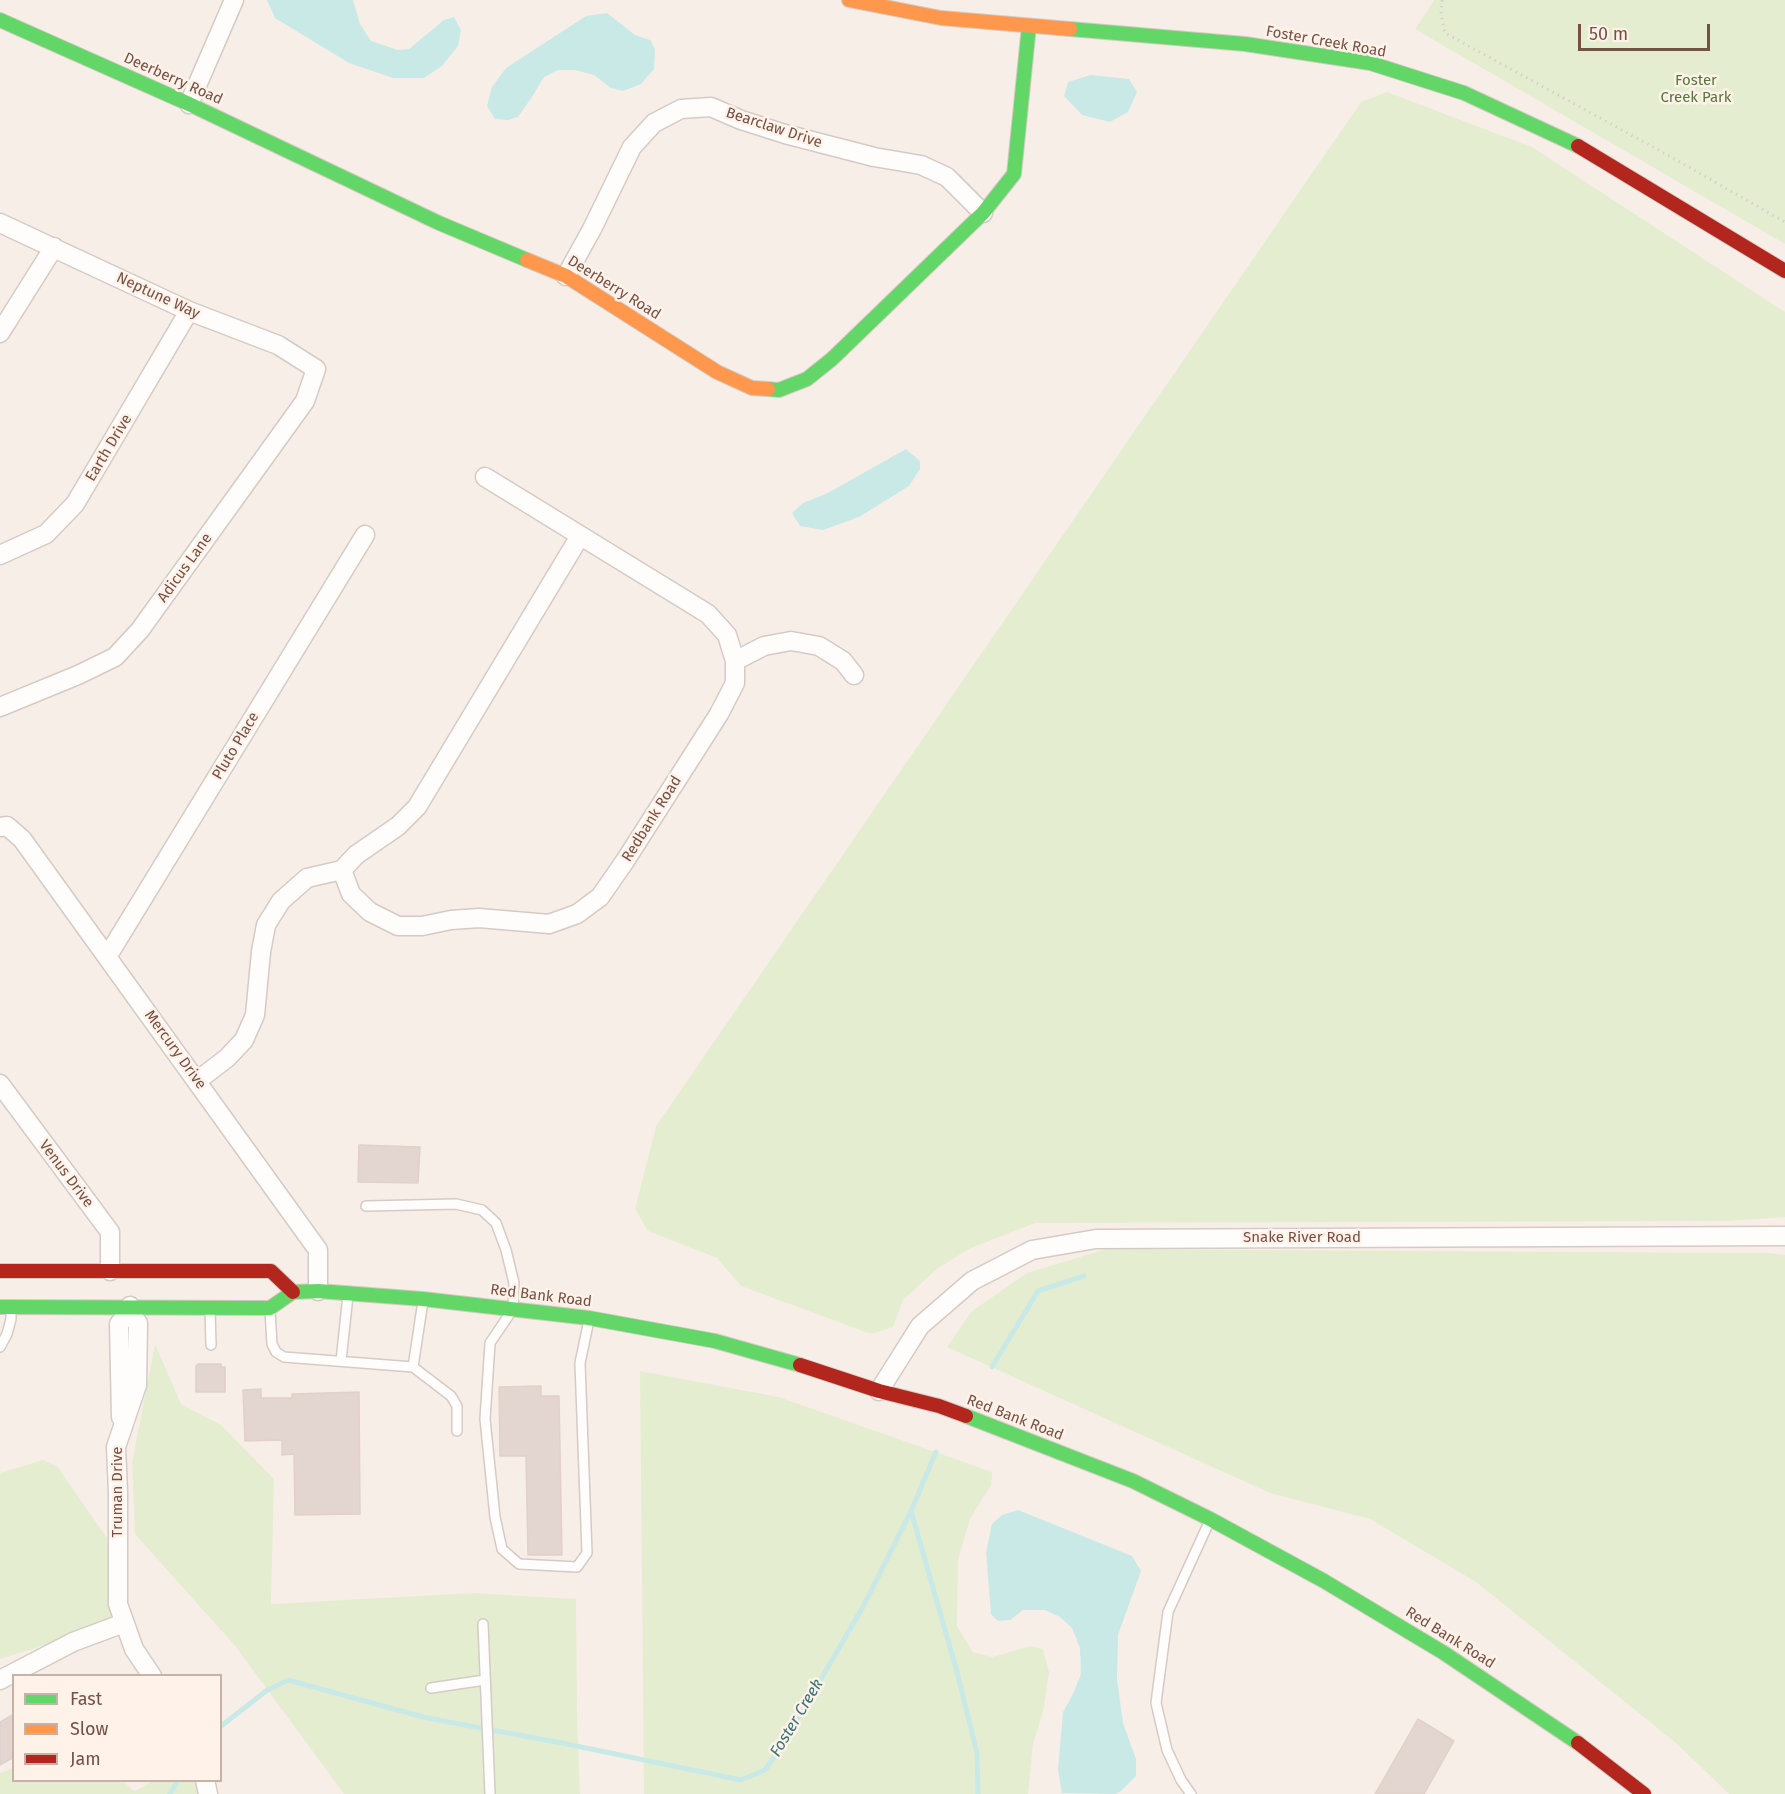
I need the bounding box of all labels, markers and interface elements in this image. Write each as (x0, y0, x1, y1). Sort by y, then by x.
scale bar (1581, 12, 1713, 50)
street label: Foster Creek Road (1264, 23, 1388, 61)
text: 50 m (1589, 23, 1628, 45)
street label: Deerberry Road (121, 49, 225, 109)
park label: Foster Creek Park (1660, 72, 1732, 107)
street label: Bearclaw Drive (724, 104, 824, 152)
street label: Deerberry Road (564, 252, 664, 324)
street label: Neptune Way (114, 269, 202, 323)
street label: Earth Drive (82, 411, 136, 485)
street label: Adicus Lane (154, 530, 216, 606)
street label: Pluto Place (209, 709, 263, 783)
street label: Redbank Road (618, 773, 686, 865)
street label: Mercury Drive (140, 1007, 210, 1093)
street label: Venus Drive (35, 1137, 97, 1211)
street label: Snake River Road (1243, 1229, 1361, 1247)
street label: Red Bank Road (489, 1281, 593, 1311)
street label: Red Bank Road (964, 1391, 1066, 1445)
street label: Truman Drive (109, 1447, 127, 1537)
street label: Red Bank Road (1402, 1603, 1498, 1673)
legend (12, 1674, 222, 1782)
water label: Foster Creek (766, 1676, 828, 1760)
text: Fast (70, 1688, 102, 1710)
text: Slow (70, 1718, 108, 1740)
text: Jam (70, 1748, 101, 1770)

